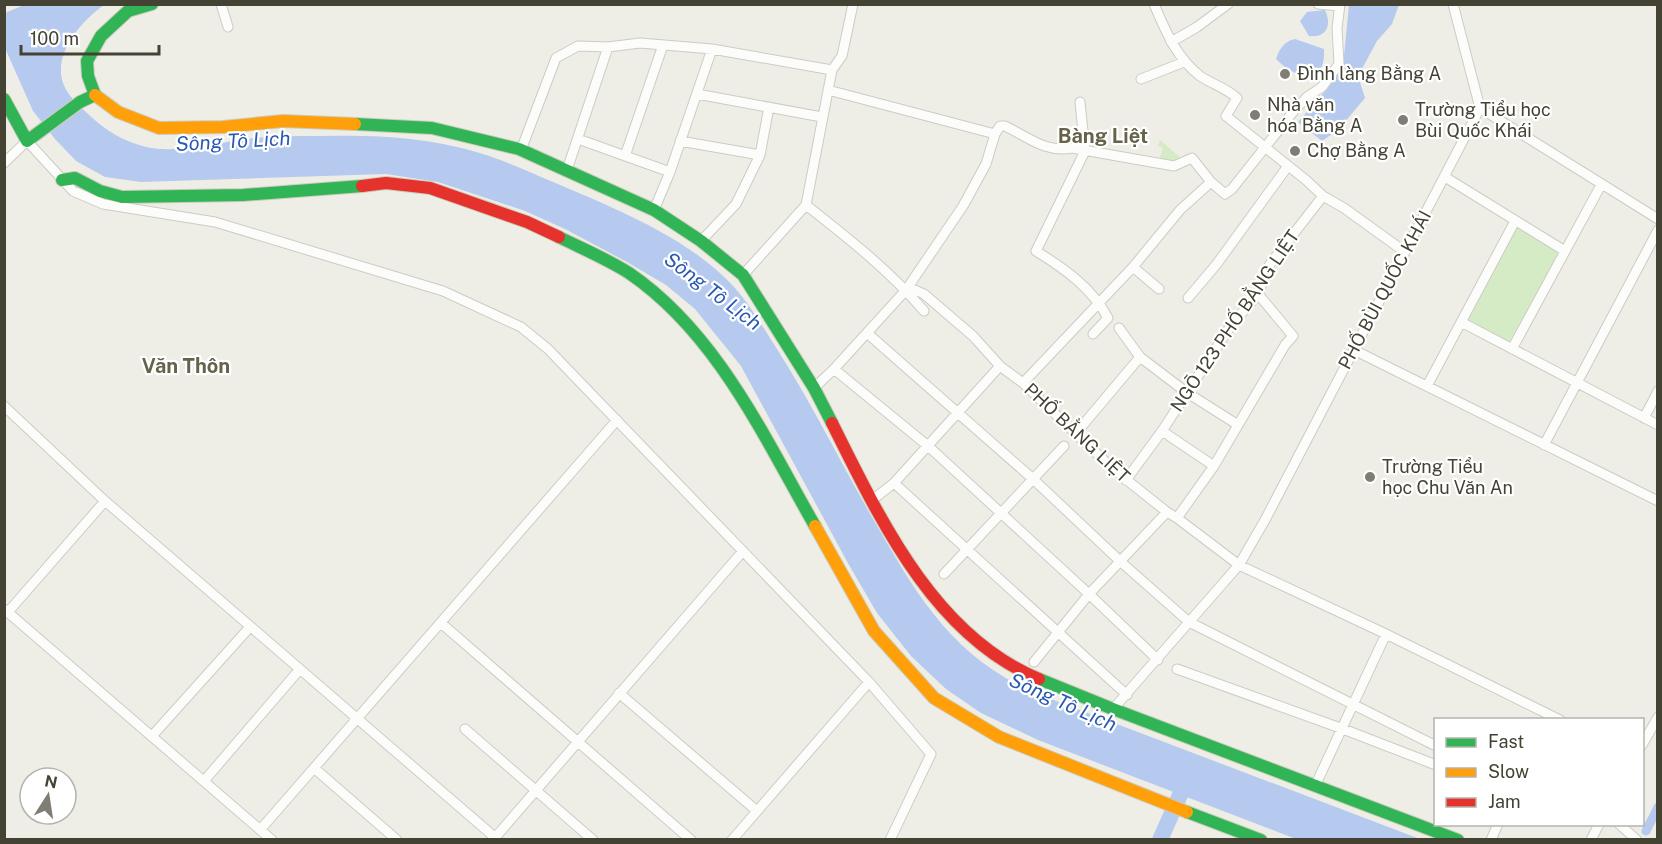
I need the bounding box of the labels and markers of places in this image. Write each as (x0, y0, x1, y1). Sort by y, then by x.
place label: Đình làng Bằng A (1297, 63, 1442, 84)
marker: Đình làng Bằng A (1278, 67, 1292, 81)
place label: Nhà văn hóa Bằng A (1267, 94, 1363, 136)
place label: Trường Tiểu học Bùi Quốc Khái (1415, 99, 1551, 141)
marker: Nhà văn hóa Bằng A (1248, 108, 1262, 122)
marker: Trường Tiểu học Bùi Quốc Khái (1396, 113, 1410, 127)
place label: Chợ Bằng A (1307, 140, 1406, 161)
marker: Chợ Bằng A (1288, 144, 1302, 158)
place label: Trường Tiểu học Chu Văn An (1382, 456, 1513, 498)
marker: Trường Tiểu học Chu Văn An (1363, 470, 1377, 484)

